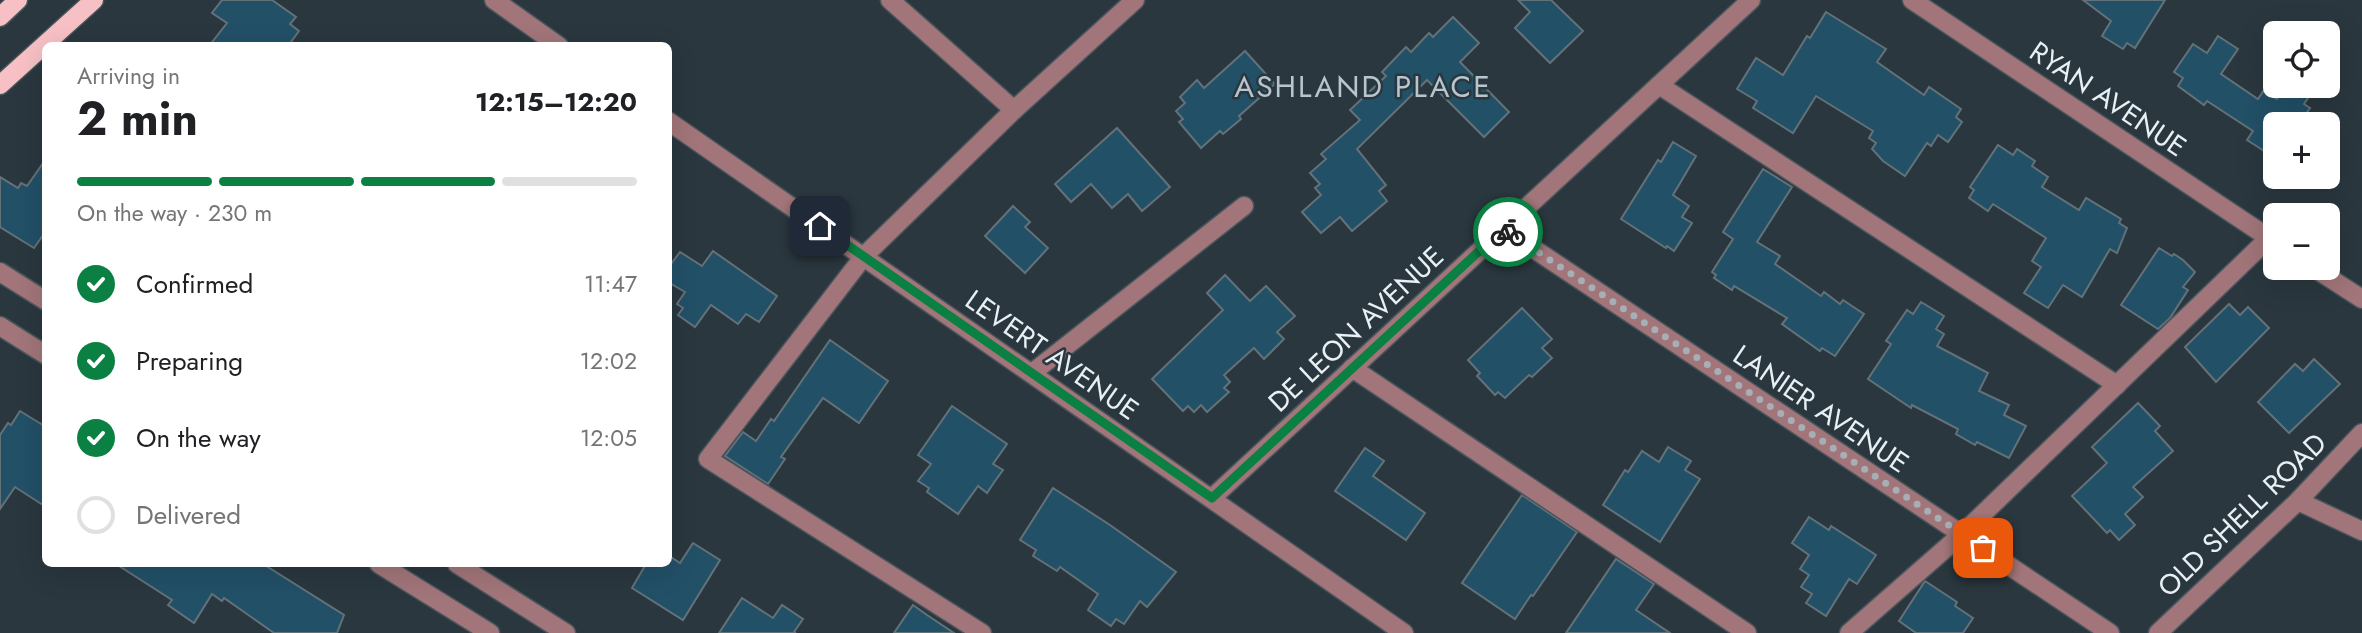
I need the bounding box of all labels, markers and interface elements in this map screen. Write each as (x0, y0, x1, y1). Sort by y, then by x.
map controls (2263, 21, 2340, 280)
button: locate (2263, 21, 2340, 98)
street label: RYAN AVENUE (2021, 31, 2195, 167)
text: Arriving in (77, 59, 180, 93)
district label: ASHLAND PLACE (1234, 65, 1492, 108)
text: 12:15–12:20 (475, 83, 637, 121)
text: 2 min (77, 86, 198, 152)
button: + (2263, 112, 2340, 189)
text: On the way · 230 m (77, 196, 272, 230)
pin (790, 196, 850, 256)
courier (1473, 197, 1543, 267)
button: − (2263, 203, 2340, 280)
icon: home (801, 207, 839, 245)
icon: bike (1489, 213, 1527, 251)
street label: DE LEON AVENUE (1259, 237, 1453, 421)
icon: check (77, 265, 115, 303)
text: Confirmed (136, 265, 253, 303)
text: 11:47 (584, 267, 637, 301)
street label: LEVERT AVENUE (957, 280, 1147, 430)
street label: LANIER AVENUE (1725, 335, 1917, 483)
icon: check (77, 342, 115, 380)
text: Preparing (136, 342, 243, 380)
text: 12:02 (580, 344, 637, 378)
icon: check (77, 419, 115, 457)
text: On the way (136, 419, 261, 457)
text: 12:05 (580, 421, 637, 455)
street label: OLD SHELL ROAD (2148, 423, 2336, 607)
text: Delivered (136, 496, 241, 534)
pin (1953, 518, 2013, 578)
icon: bag (1964, 529, 2002, 567)

